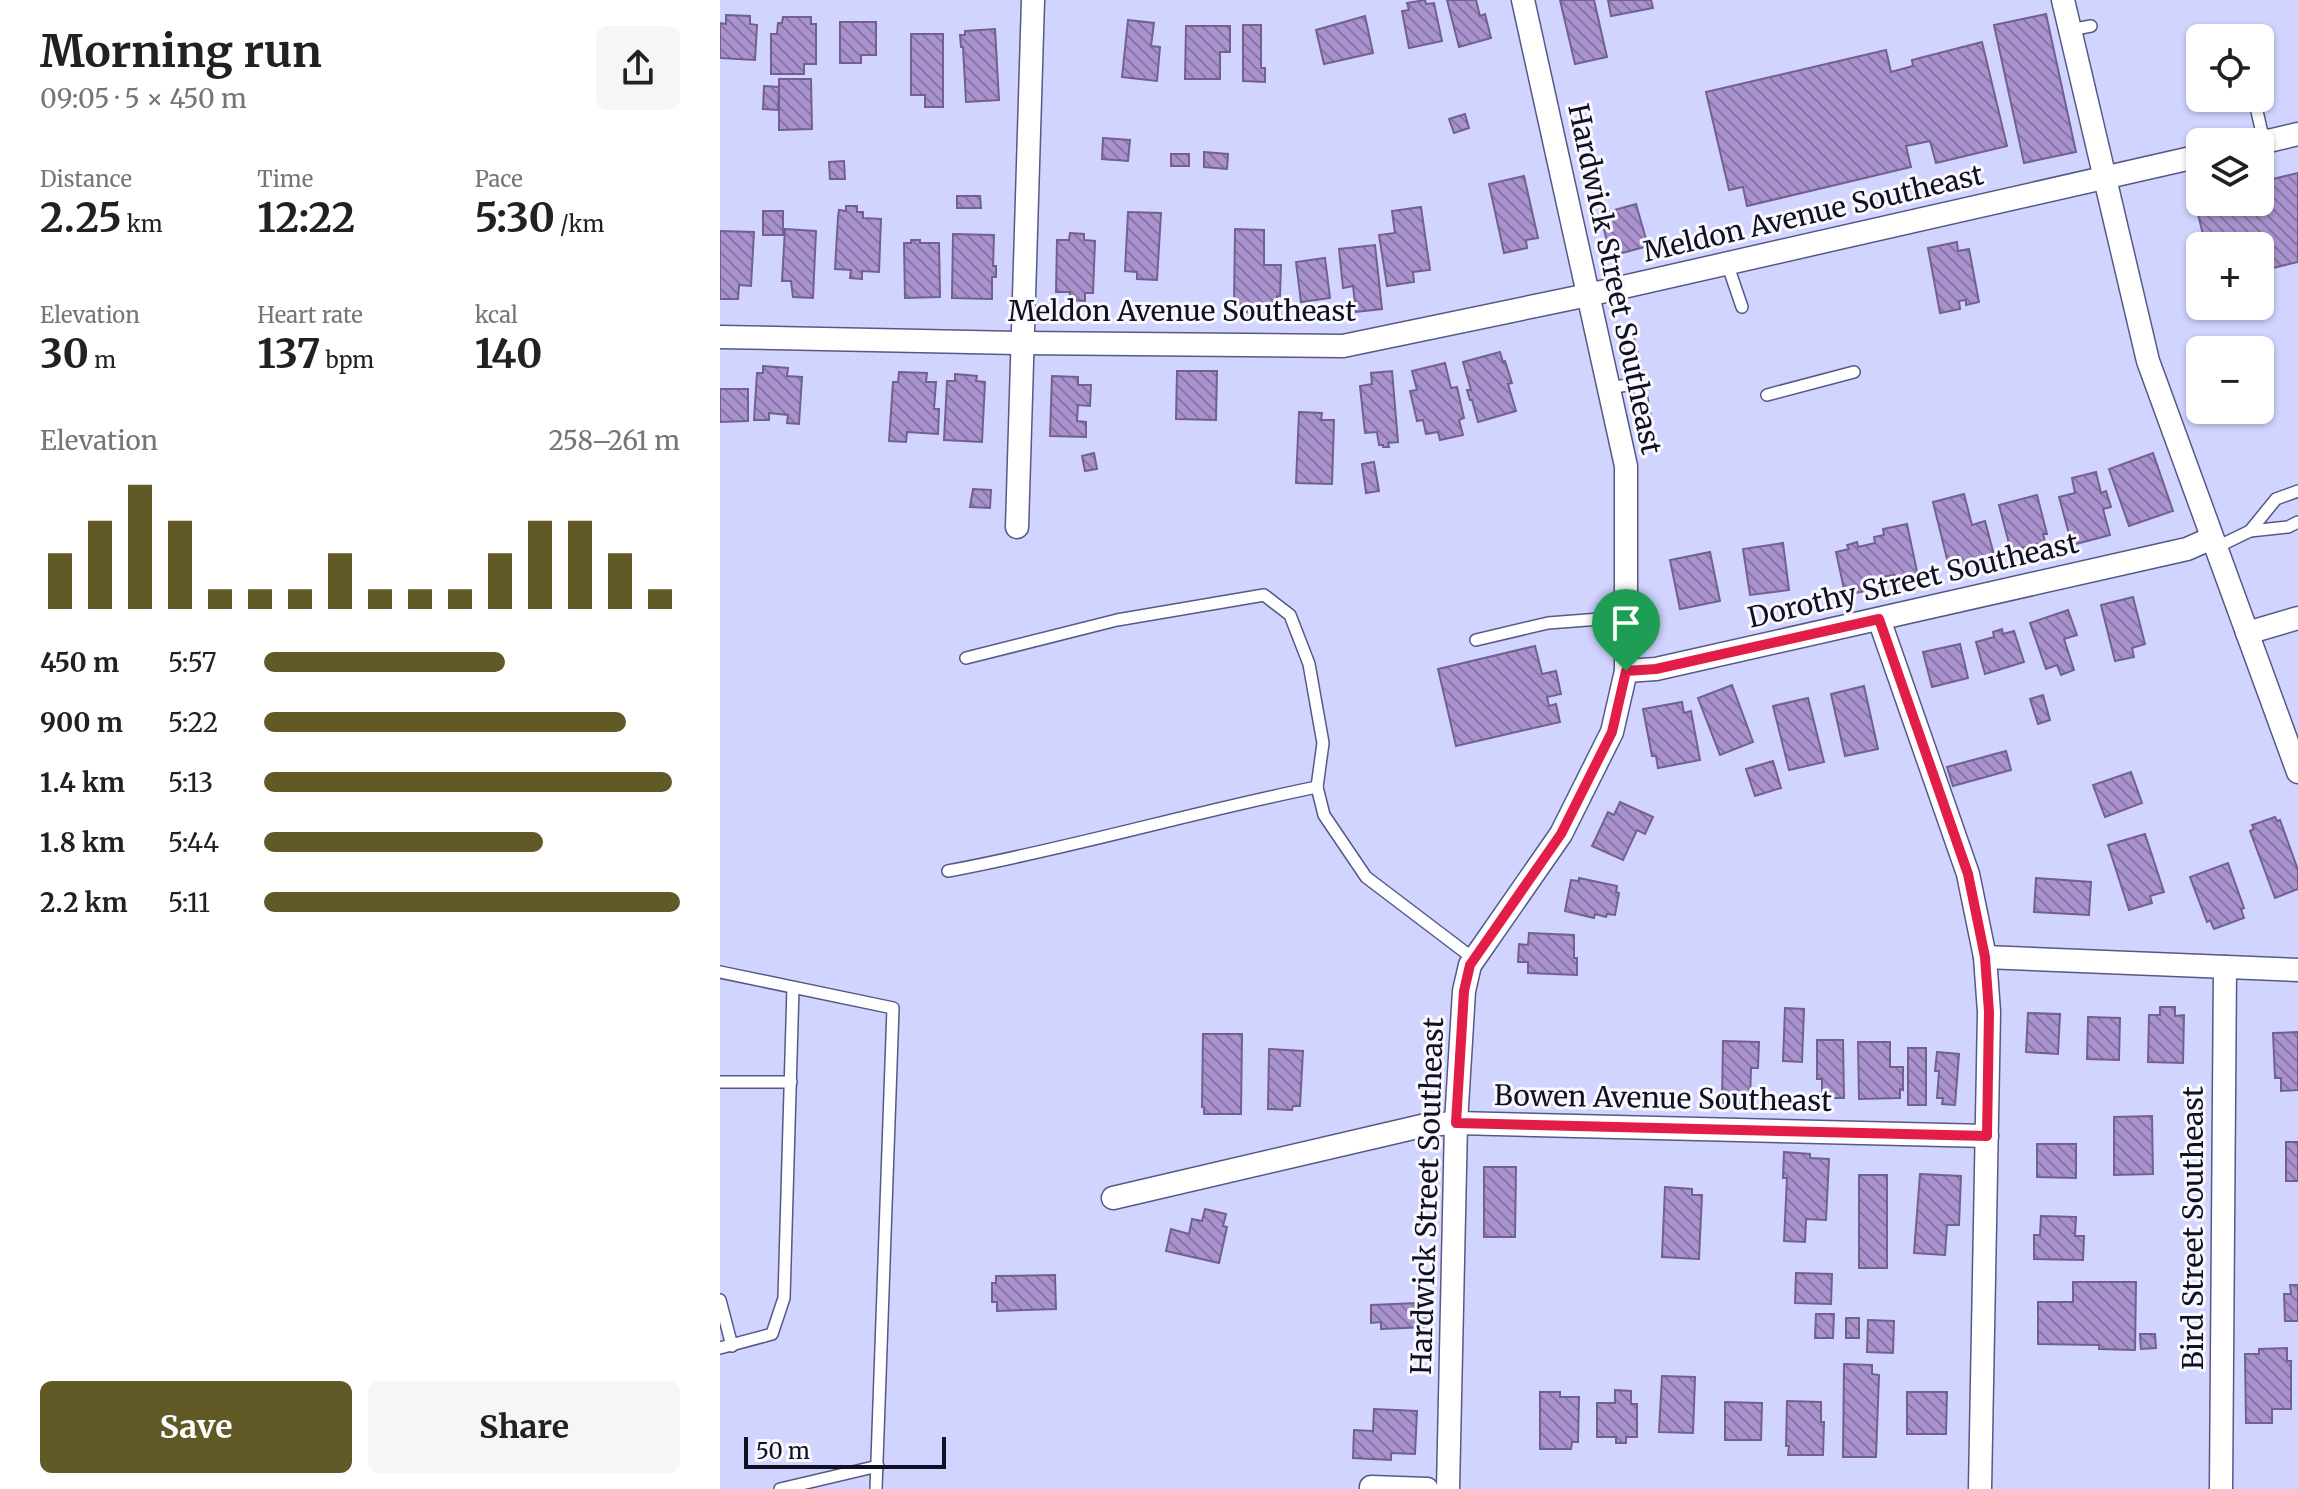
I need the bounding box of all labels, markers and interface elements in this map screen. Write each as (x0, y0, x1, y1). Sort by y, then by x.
text: Morning run (40, 24, 322, 79)
map controls (2186, 24, 2274, 424)
button: locate (2186, 24, 2274, 112)
button: share (596, 26, 680, 110)
text: 09:05 · 5 × 450 m (40, 82, 247, 115)
street label: Hardwick Street Southeast (1560, 100, 1670, 458)
button: layers (2186, 128, 2274, 216)
street label: Meldon Avenue Southeast (1639, 156, 1987, 270)
text: Distance (40, 165, 132, 193)
text: Time (257, 165, 313, 193)
text: Pace (475, 165, 523, 193)
text: 2.25 (40, 193, 122, 243)
text: 12:22 (257, 193, 355, 243)
text: 5:30 (475, 193, 555, 243)
text: km (122, 210, 163, 238)
text: /km (555, 210, 604, 238)
button: + (2186, 232, 2274, 320)
street label: Meldon Avenue Southeast (1008, 293, 1356, 329)
text: Elevation (40, 301, 140, 329)
text: Heart rate (257, 301, 363, 329)
text: kcal (475, 301, 518, 329)
text: 30 (40, 329, 89, 379)
text: 137 (257, 329, 320, 379)
text: 140 (475, 329, 543, 379)
button: − (2186, 336, 2274, 424)
text: m (89, 346, 116, 374)
text: bpm (320, 346, 374, 374)
text: Elevation (40, 424, 158, 457)
text: 258–261 m (548, 424, 680, 457)
street label: Dorothy Street Southeast (1744, 524, 2082, 636)
pin (1592, 589, 1660, 671)
icon: arrive (1604, 601, 1648, 645)
text: 450 m (40, 646, 119, 679)
text: 5:57 (168, 646, 217, 679)
text: 900 m (40, 706, 123, 739)
text: 5:22 (168, 706, 218, 739)
text: 1.4 km (40, 766, 125, 799)
text: 5:13 (168, 766, 213, 799)
text: 1.8 km (40, 826, 125, 859)
text: 5:44 (168, 826, 219, 859)
text: 2.2 km (40, 886, 128, 919)
text: 5:11 (168, 886, 210, 919)
street label: Hardwick Street Southeast (1403, 1017, 1451, 1375)
street label: Bowen Avenue Southeast (1494, 1077, 1832, 1119)
street label: Bird Street Southeast (2175, 1086, 2211, 1370)
button: Save (40, 1381, 352, 1473)
button: Share (368, 1381, 680, 1473)
scale bar (744, 1433, 946, 1469)
text: 50 m (756, 1437, 810, 1465)

